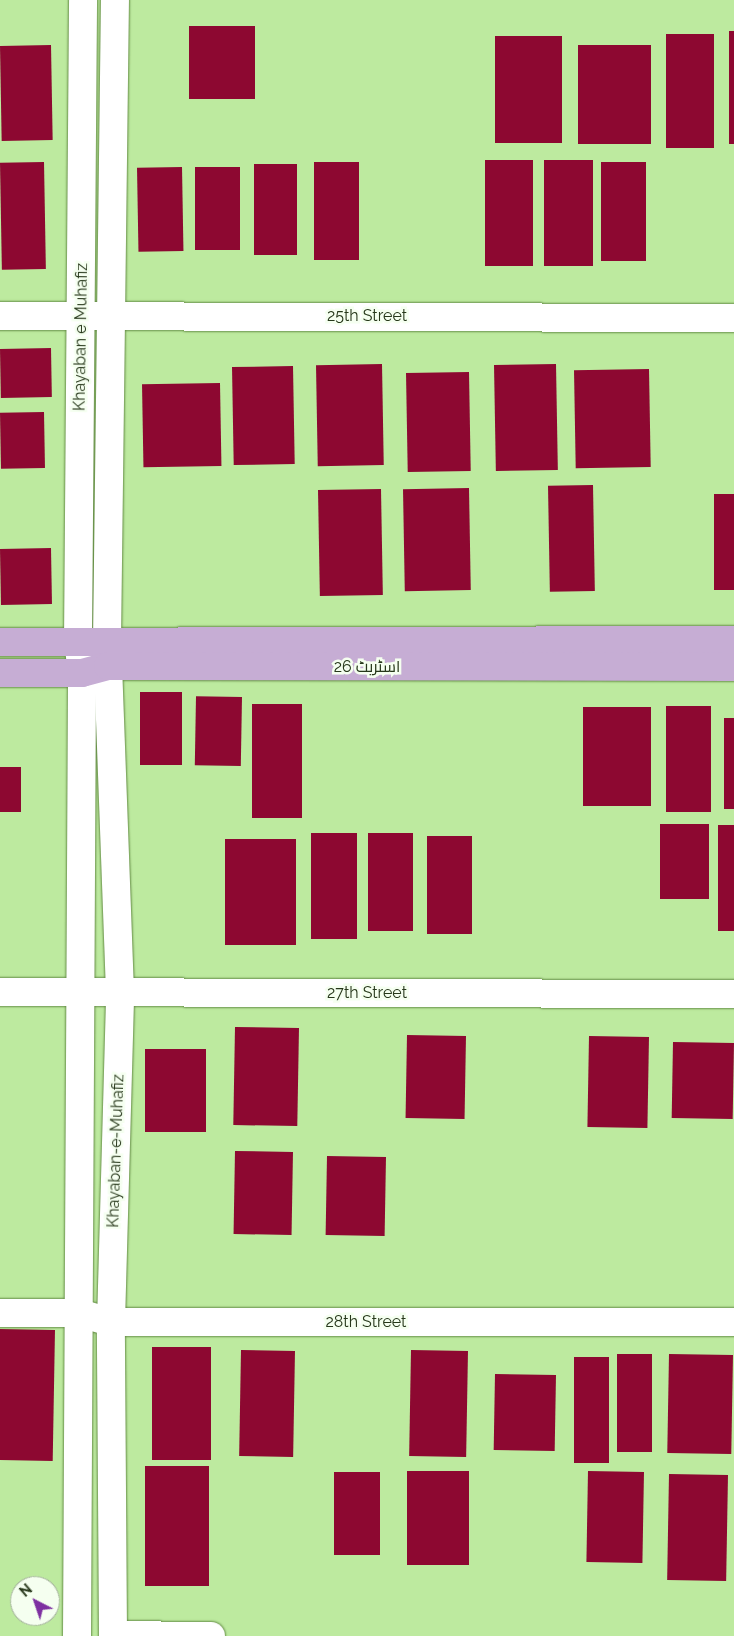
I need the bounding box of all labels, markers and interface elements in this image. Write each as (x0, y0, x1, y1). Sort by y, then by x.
street label: Khayaban e Muhafiz (70, 263, 92, 411)
street label: 25th Street (327, 306, 407, 326)
street label: اسٹریٹ 26 (334, 657, 400, 677)
street label: 27th Street (327, 983, 407, 1003)
street label: Khayaban-e-Muhafiz (104, 1074, 128, 1228)
street label: 28th Street (326, 1312, 406, 1332)
north arrow (10, 1576, 60, 1626)
text: N (17, 1581, 35, 1600)

